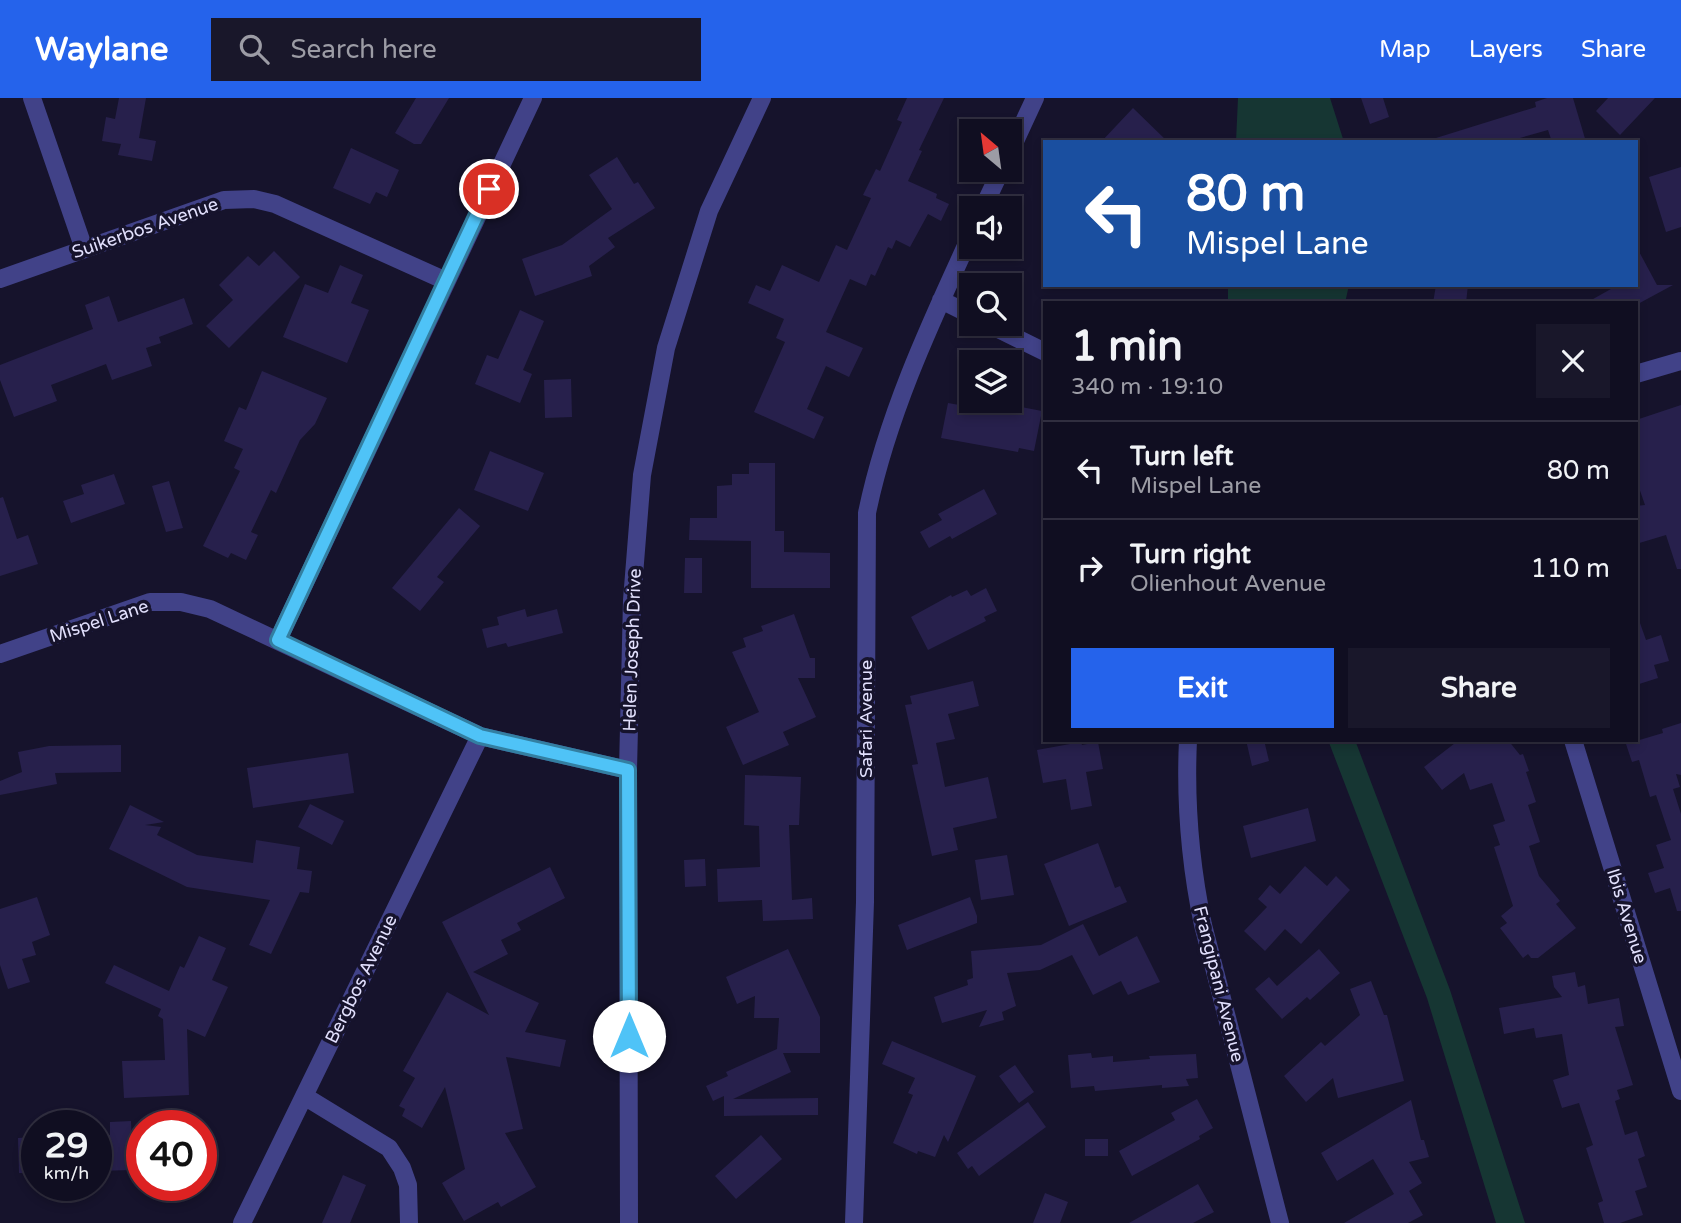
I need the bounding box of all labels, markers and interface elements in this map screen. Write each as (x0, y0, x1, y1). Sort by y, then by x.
search box (211, 18, 701, 81)
text: Waylane (35, 30, 169, 69)
icon: search (235, 30, 273, 68)
text: Search here (291, 34, 437, 65)
text: Map (1379, 35, 1431, 64)
text: Layers (1469, 35, 1543, 64)
text: Share (1581, 35, 1646, 64)
north arrow (959, 119, 1022, 182)
map controls (959, 119, 1022, 413)
pin (459, 159, 519, 219)
text: 80 m (1186, 165, 1305, 224)
icon: left (1071, 168, 1162, 259)
icon: arrive (470, 170, 508, 208)
street label: Suikerbos Avenue (69, 193, 221, 263)
button: sound (959, 196, 1022, 259)
text: Mispel Lane (1186, 225, 1369, 263)
button: search (959, 273, 1022, 336)
text: 1 min (1071, 321, 1183, 372)
button: close (1536, 324, 1610, 398)
button: layers (959, 350, 1022, 413)
text: 340 m · 19:10 (1071, 373, 1223, 401)
text: Turn left (1130, 441, 1233, 472)
icon: left (1071, 451, 1109, 489)
text: 80 m (1547, 455, 1610, 486)
text: Mispel Lane (1130, 472, 1261, 500)
text: Turn right (1130, 539, 1251, 570)
icon: right (1071, 549, 1109, 587)
text: 110 m (1530, 553, 1610, 584)
street label: Helen Joseph Drive (618, 568, 646, 732)
text: Olienhout Avenue (1130, 570, 1326, 598)
street label: Mispel Lane (47, 595, 151, 647)
button: Exit (1071, 648, 1334, 728)
button: Share (1348, 648, 1610, 728)
street label: Safari Avenue (855, 660, 877, 778)
street label: Ibis Avenue (1602, 866, 1652, 966)
street label: Frangipani Avenue (1189, 904, 1249, 1064)
street label: Bergbos Avenue (320, 911, 402, 1047)
position arrow (592, 999, 666, 1073)
speed limit sign: 40 (126, 1110, 217, 1201)
text: 29 (45, 1125, 88, 1167)
text: km/h (44, 1162, 89, 1184)

